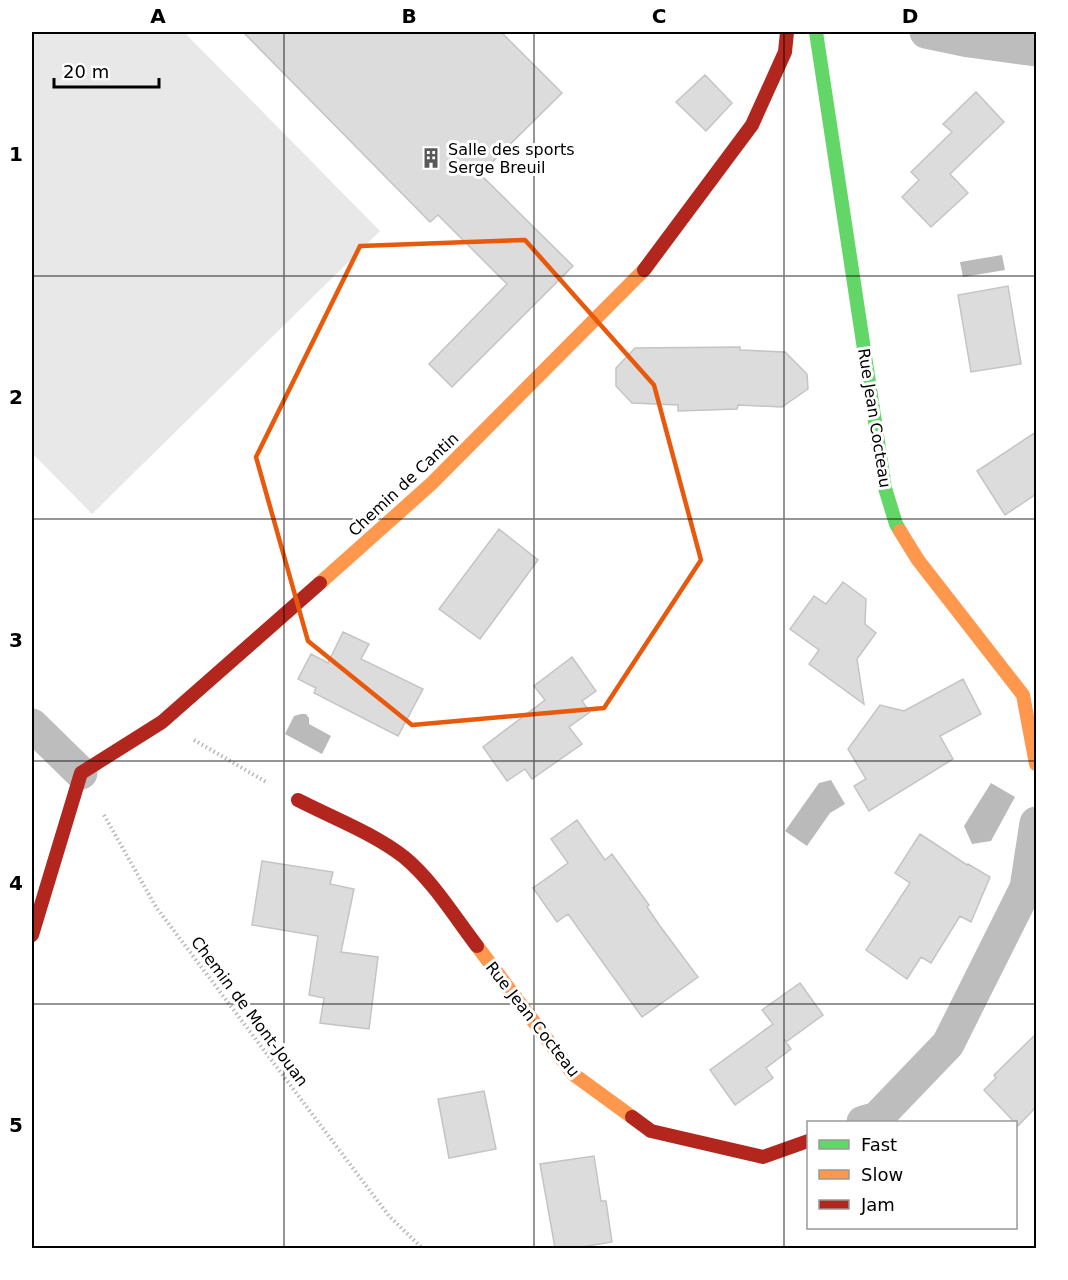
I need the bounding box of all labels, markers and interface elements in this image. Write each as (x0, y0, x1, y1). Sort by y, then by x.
text: A (150, 4, 166, 28)
text: B (401, 4, 417, 28)
text: C (652, 4, 666, 28)
text: D (902, 4, 918, 28)
scale bar (54, 51, 159, 89)
text: 20 m (63, 61, 109, 82)
place label: Salle des sports Serge Breuil (448, 140, 575, 177)
text: 1 (9, 142, 23, 166)
building icon: Salle des sports Serge Breuil (419, 146, 443, 170)
street label: Rue Jean Cocteau (854, 347, 895, 489)
text: 2 (9, 385, 23, 409)
street label: Chemin de Cantin (344, 428, 462, 540)
text: 3 (9, 628, 23, 652)
text: 4 (9, 871, 23, 895)
street label: Chemin de Mont-Jouan (187, 933, 312, 1090)
street label: Rue Jean Cocteau (482, 958, 583, 1081)
text: 5 (9, 1113, 23, 1137)
legend (807, 1121, 1017, 1229)
text: Fast (861, 1134, 897, 1155)
text: Slow (861, 1164, 903, 1185)
text: Jam (860, 1194, 895, 1215)

